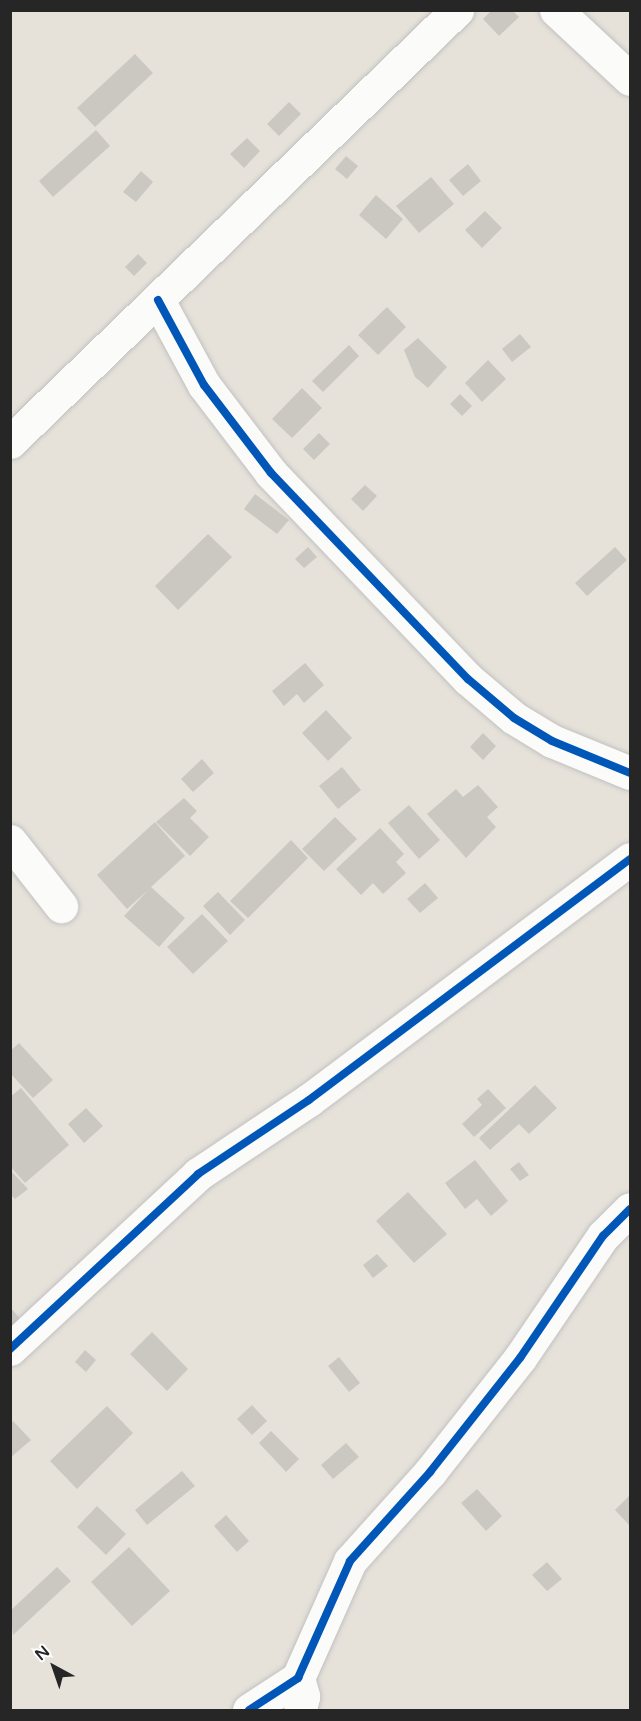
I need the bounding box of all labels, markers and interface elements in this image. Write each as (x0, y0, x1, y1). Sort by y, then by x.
north arrow (24, 1637, 84, 1697)
text: N (31, 1641, 54, 1665)

